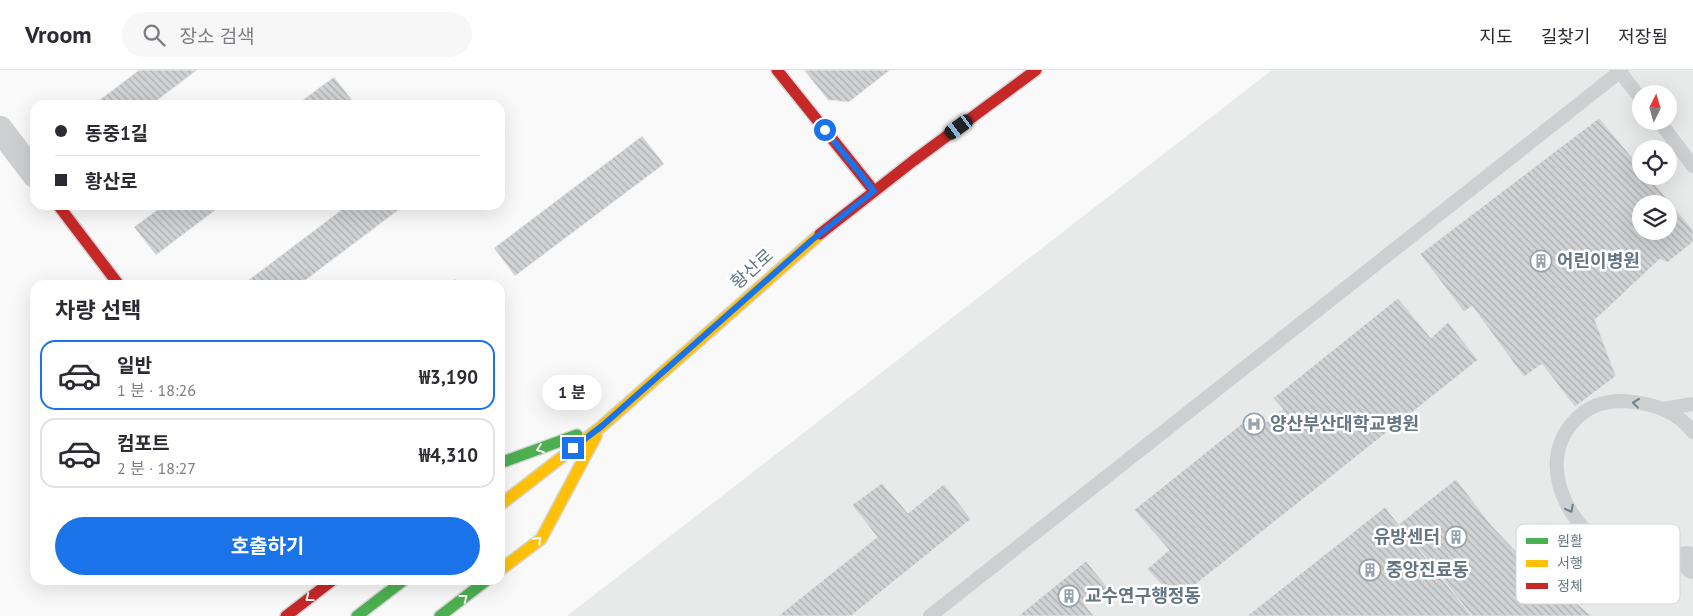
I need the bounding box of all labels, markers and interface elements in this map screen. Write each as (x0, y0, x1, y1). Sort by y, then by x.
search box (122, 12, 472, 57)
text: Vroom (25, 19, 92, 50)
icon: search (140, 21, 168, 49)
text: 장소 검색 (180, 24, 255, 48)
text: 지도 (1480, 25, 1513, 48)
text: 길찾기 (1541, 25, 1590, 48)
text: 저장됨 (1618, 25, 1668, 48)
north arrow (1632, 85, 1678, 130)
map controls (1632, 85, 1677, 240)
car (942, 112, 975, 142)
route start (814, 119, 836, 141)
text: 동중1길 (85, 121, 148, 145)
button: locate (1632, 140, 1677, 185)
text: 황산로 (85, 169, 137, 193)
button: layers (1632, 195, 1677, 240)
street label: 황산로 (726, 243, 778, 294)
building icon: 어린이병원 (1529, 249, 1553, 273)
place label: 어린이병원 (1557, 249, 1640, 272)
text: 차량 선택 (55, 296, 142, 324)
icon: car (57, 353, 102, 398)
text: 일반 (117, 353, 152, 377)
text: ₩3,190 (419, 365, 478, 389)
callout: 1 분 (543, 376, 603, 410)
text: 1 분 · 18:26 (117, 380, 196, 400)
text: 1 분 (558, 382, 586, 402)
one-way arrow (1631, 398, 1639, 409)
hospital icon: 양산부산대학교병원 (1242, 412, 1266, 436)
place label: 양산부산대학교병원 (1270, 412, 1419, 435)
icon: car (57, 431, 102, 476)
text: 컴포트 (117, 431, 169, 455)
route end (562, 437, 584, 459)
text: ₩4,310 (419, 443, 478, 467)
one-way arrow (536, 443, 544, 453)
text: 2 분 · 18:27 (117, 458, 196, 478)
one-way arrow (1564, 503, 1574, 512)
button: 호출하기 (55, 517, 480, 575)
legend (1516, 524, 1680, 604)
place label: 유방센터 (1374, 525, 1440, 548)
building icon: 유방센터 (1444, 525, 1468, 549)
text: 원활 (1557, 532, 1583, 550)
one-way arrow (532, 537, 541, 546)
text: 서행 (1557, 554, 1583, 572)
building icon: 중앙진료동 (1358, 558, 1382, 582)
place label: 중앙진료동 (1386, 558, 1469, 581)
text: 정체 (1557, 577, 1583, 595)
building icon: 교수연구행정동 (1057, 584, 1081, 608)
place label: 교수연구행정동 (1085, 584, 1201, 607)
one-way arrow (306, 592, 315, 601)
one-way arrow (458, 595, 468, 604)

